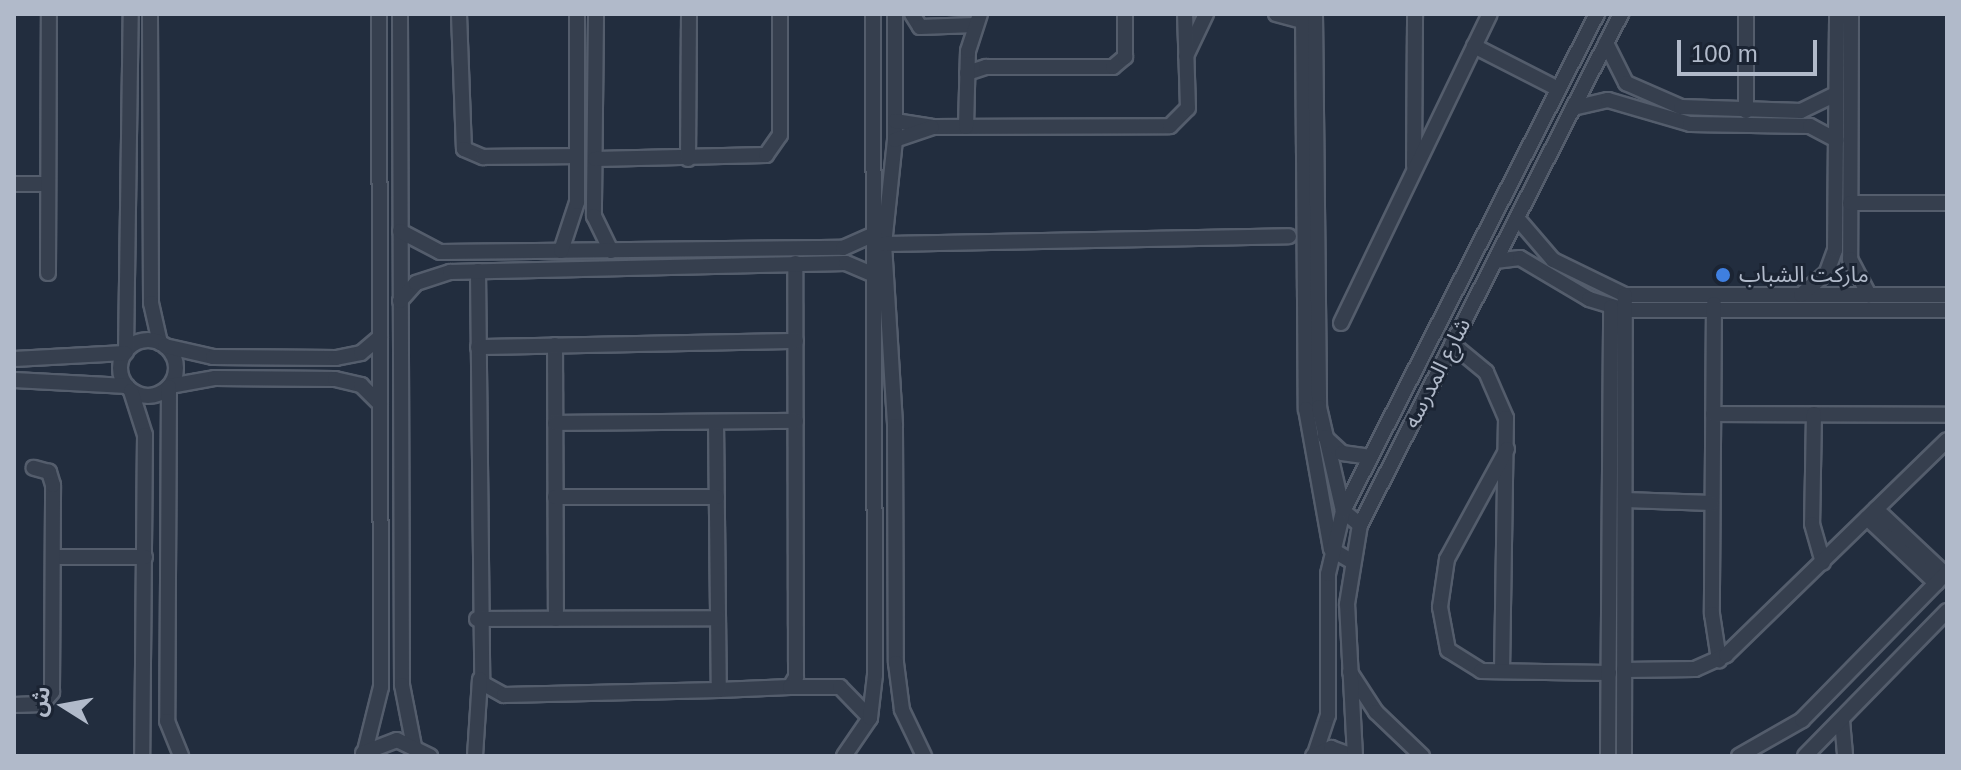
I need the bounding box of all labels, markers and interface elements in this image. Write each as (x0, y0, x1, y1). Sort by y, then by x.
scale bar (1681, 24, 1821, 74)
text: 100 m (1691, 40, 1758, 67)
place label: ماركت الشباب (1739, 262, 1869, 288)
marker: ماركت الشباب (1714, 266, 1732, 284)
street label: شارع المدرسه (1398, 314, 1476, 432)
north arrow (24, 666, 104, 746)
text: ش (25, 684, 55, 719)

